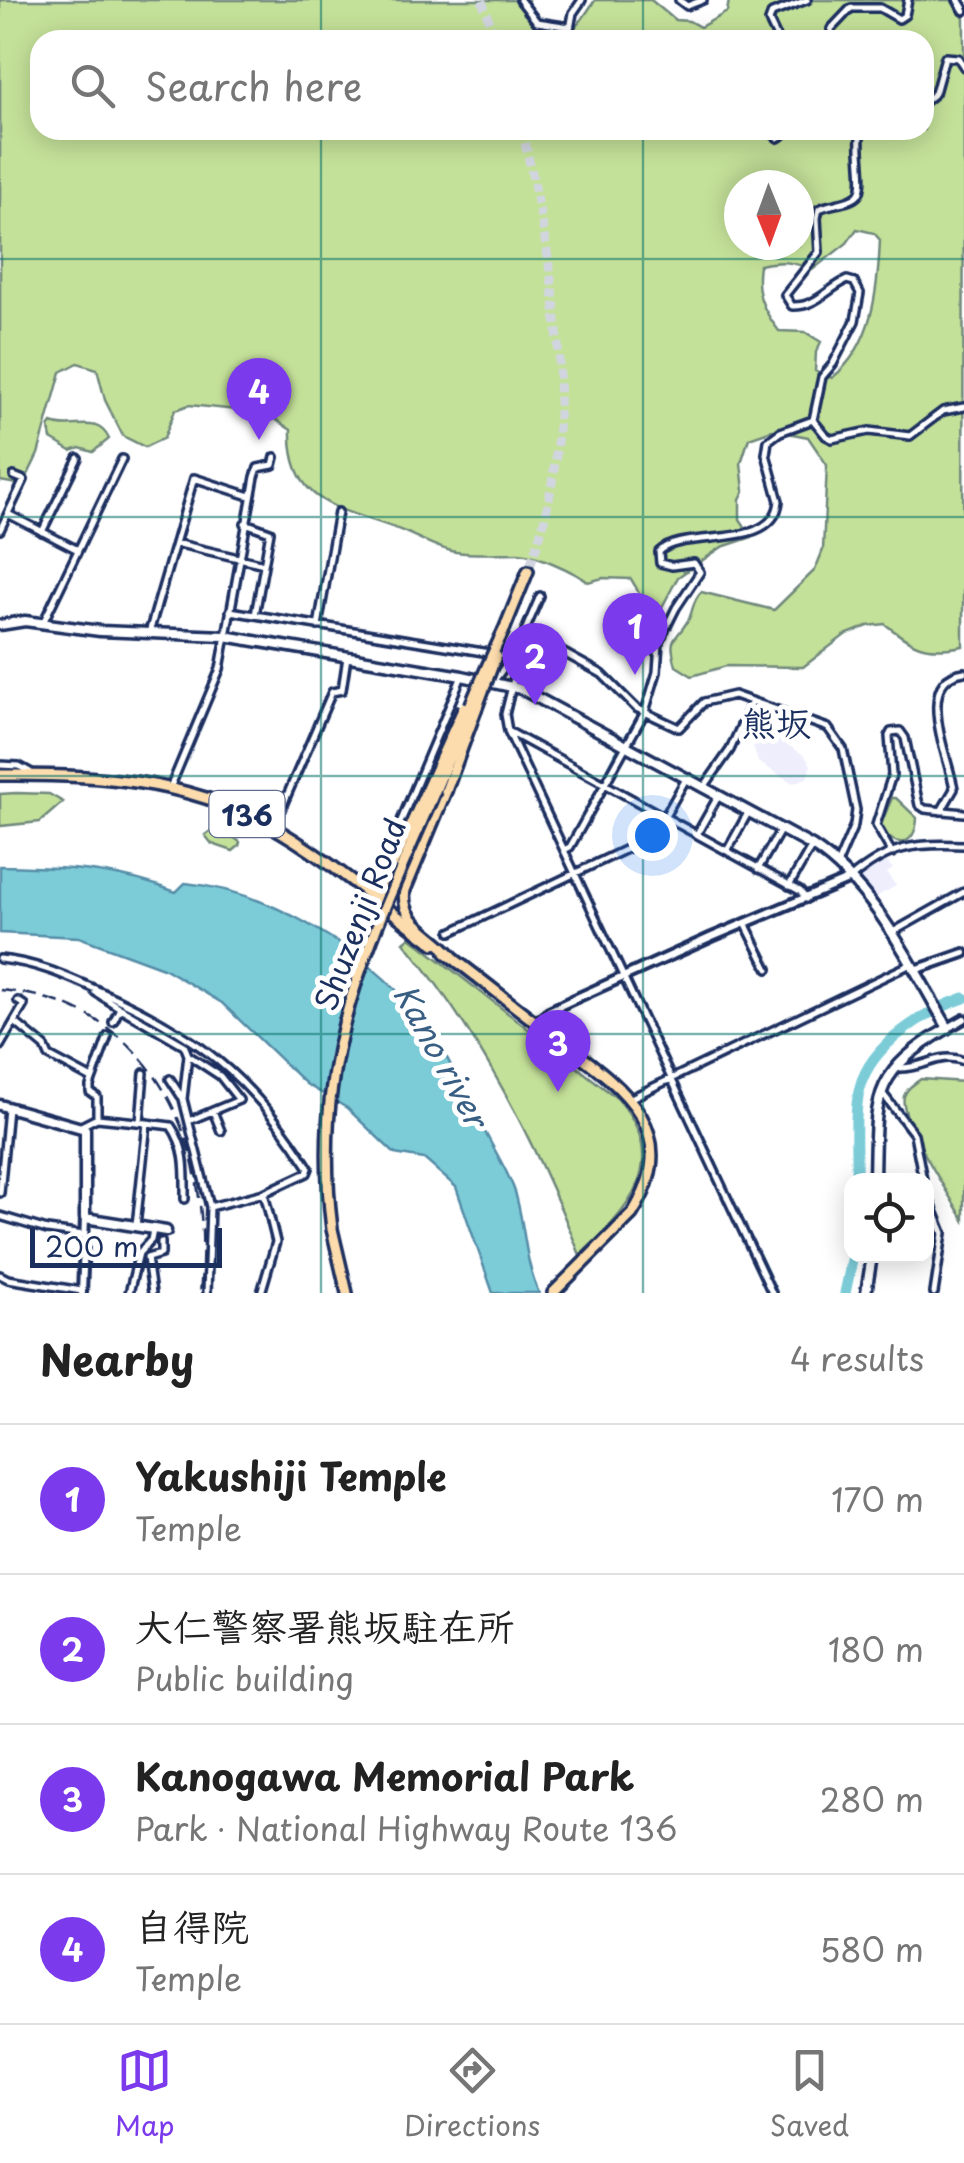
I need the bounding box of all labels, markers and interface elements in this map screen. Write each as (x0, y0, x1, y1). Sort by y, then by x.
search box (30, 30, 934, 140)
text: Search here (145, 57, 362, 114)
icon: search (65, 58, 120, 113)
north arrow (724, 170, 814, 260)
pin: 4 (226, 358, 292, 440)
pin: 1 (602, 592, 668, 675)
pin: 2 (502, 622, 568, 705)
district label: 熊坂 (741, 695, 811, 748)
road number: 136 (210, 791, 284, 837)
your location (627, 810, 678, 861)
street label: Shuzenji Road (302, 811, 416, 1017)
water label: Kano river (383, 975, 503, 1139)
pin: 3 (526, 1010, 590, 1092)
map controls (844, 1173, 934, 1263)
button: locate (844, 1173, 934, 1263)
scale bar (30, 1223, 222, 1268)
text: 200 m (45, 1224, 138, 1267)
text: Nearby (40, 1327, 194, 1390)
text: 4 results (790, 1334, 924, 1382)
text: Yakushiji Temple (135, 1447, 447, 1504)
text: 1 (65, 1475, 80, 1523)
text: 170 m (831, 1475, 924, 1523)
text: Temple (135, 1504, 242, 1552)
text: 大仁警察署熊坂駐在所 (135, 1597, 515, 1654)
text: 2 (61, 1625, 84, 1673)
text: 180 m (828, 1625, 924, 1673)
text: Public building (135, 1654, 354, 1702)
text: Kanogawa Memorial Park (135, 1747, 634, 1804)
text: 3 (62, 1775, 83, 1823)
text: 280 m (820, 1775, 924, 1823)
text: Park · National Highway Route 136 (135, 1804, 677, 1852)
text: 自得院 (135, 1897, 249, 1954)
text: 4 (62, 1925, 83, 1973)
text: 580 m (820, 1925, 924, 1973)
text: Temple (135, 1954, 242, 2002)
tab: Map (115, 2043, 175, 2146)
tab: Directions (404, 2043, 540, 2146)
tab: Saved (770, 2043, 849, 2146)

